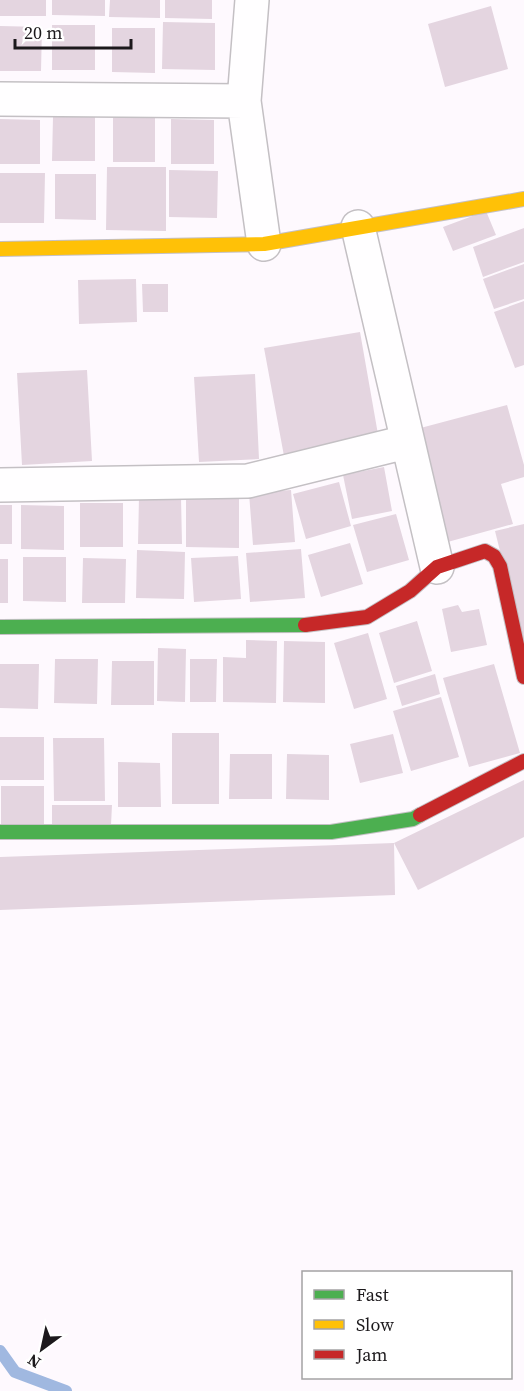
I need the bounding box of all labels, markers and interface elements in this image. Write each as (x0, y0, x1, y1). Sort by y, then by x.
scale bar (15, 12, 130, 50)
text: 20 m (24, 20, 62, 45)
legend (302, 1271, 512, 1379)
text: Fast (356, 1282, 389, 1307)
text: Slow (356, 1312, 394, 1337)
north arrow (12, 1319, 72, 1379)
text: Jam (355, 1342, 388, 1367)
text: N (23, 1349, 45, 1374)

